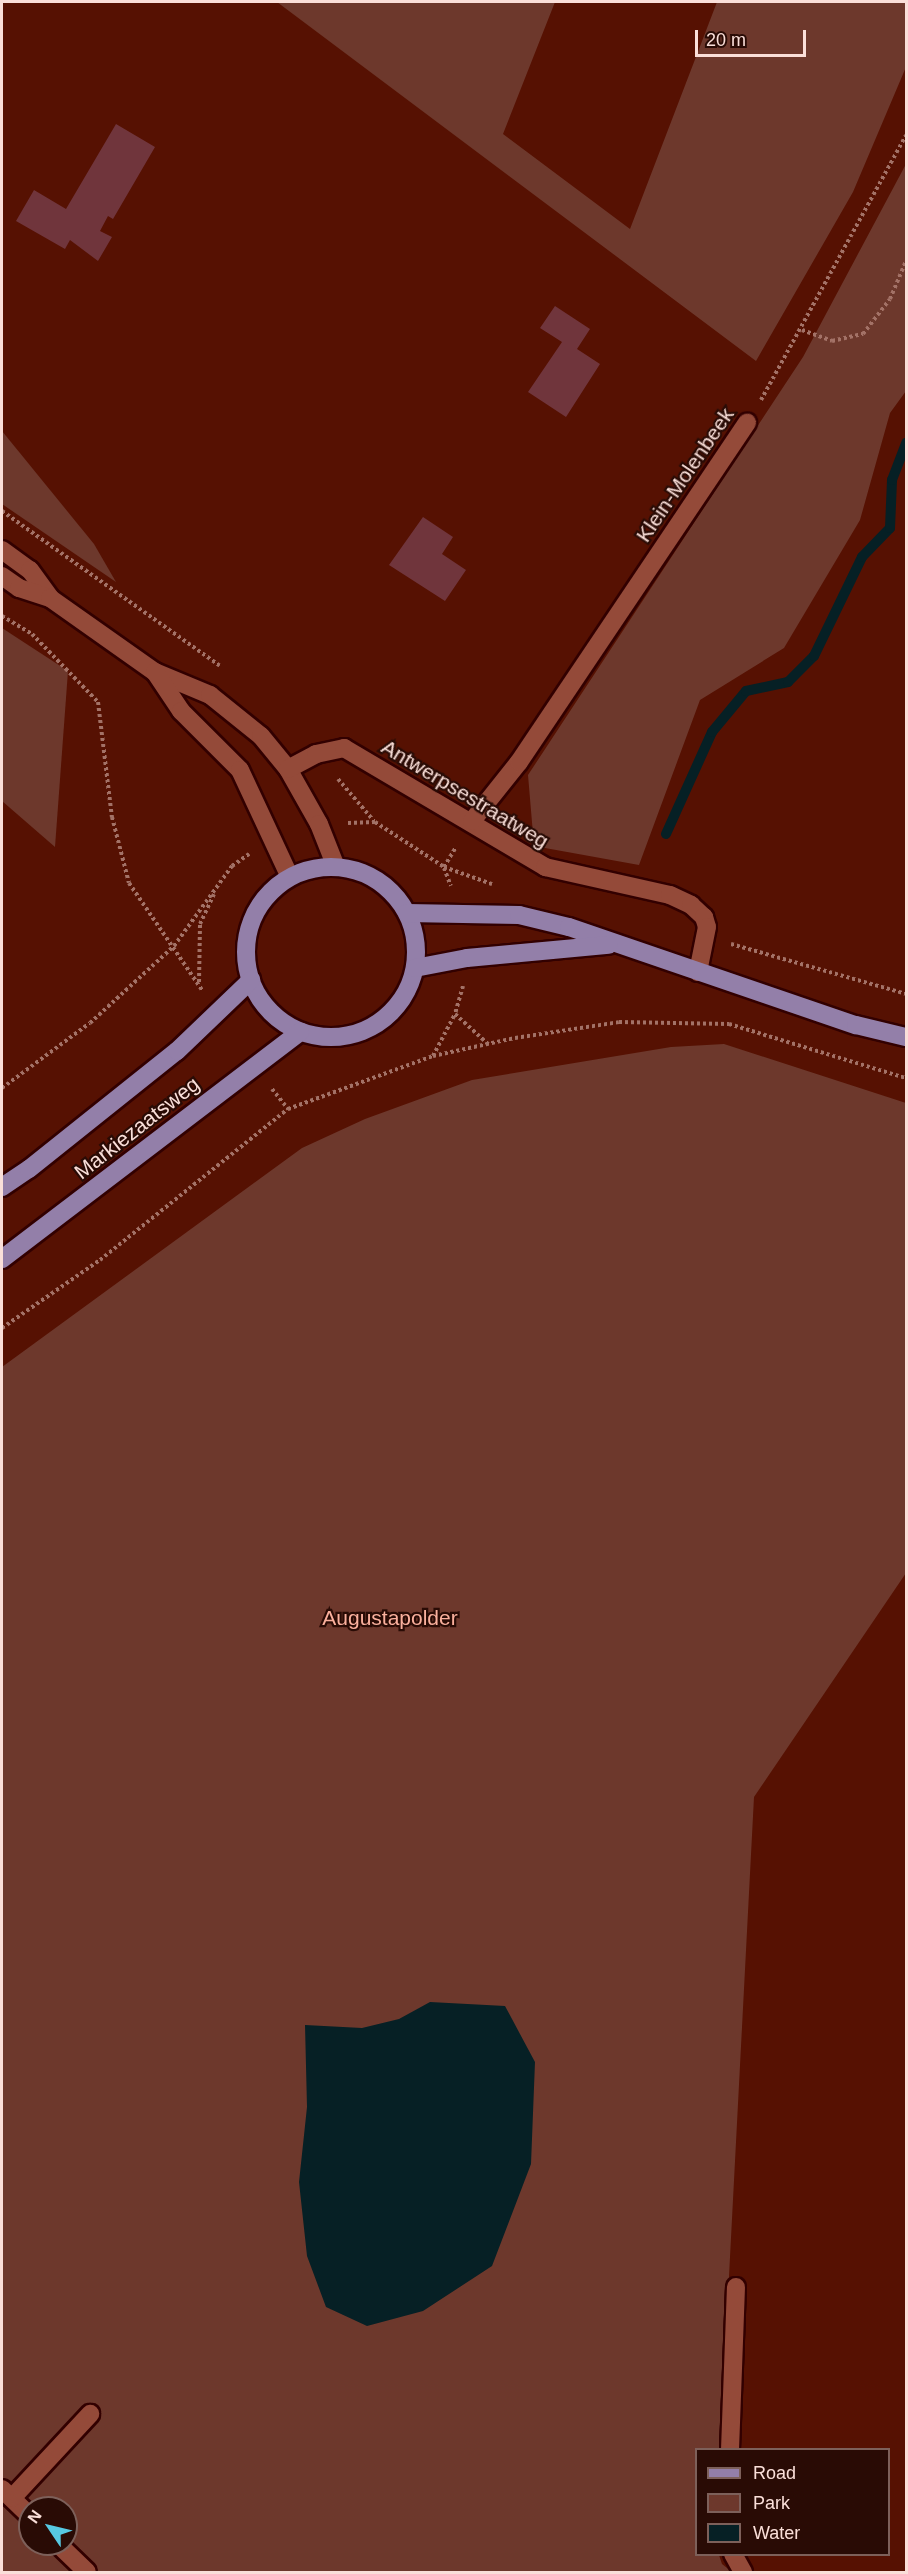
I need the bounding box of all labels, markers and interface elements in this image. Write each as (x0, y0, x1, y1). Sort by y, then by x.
scale bar (698, 18, 809, 56)
text: 20 m (706, 30, 746, 50)
street label: Klein-Molenbeek (631, 403, 739, 547)
street label: Antwerpsestraatweg (377, 734, 553, 854)
street label: Markiezaatsweg (69, 1071, 205, 1185)
park label: Augustapolder (322, 1605, 458, 1631)
legend (695, 2448, 890, 2556)
text: Road (753, 2463, 796, 2483)
text: Park (753, 2493, 790, 2513)
north arrow (18, 2496, 78, 2556)
text: N (24, 2507, 45, 2526)
text: Water (753, 2523, 800, 2543)

